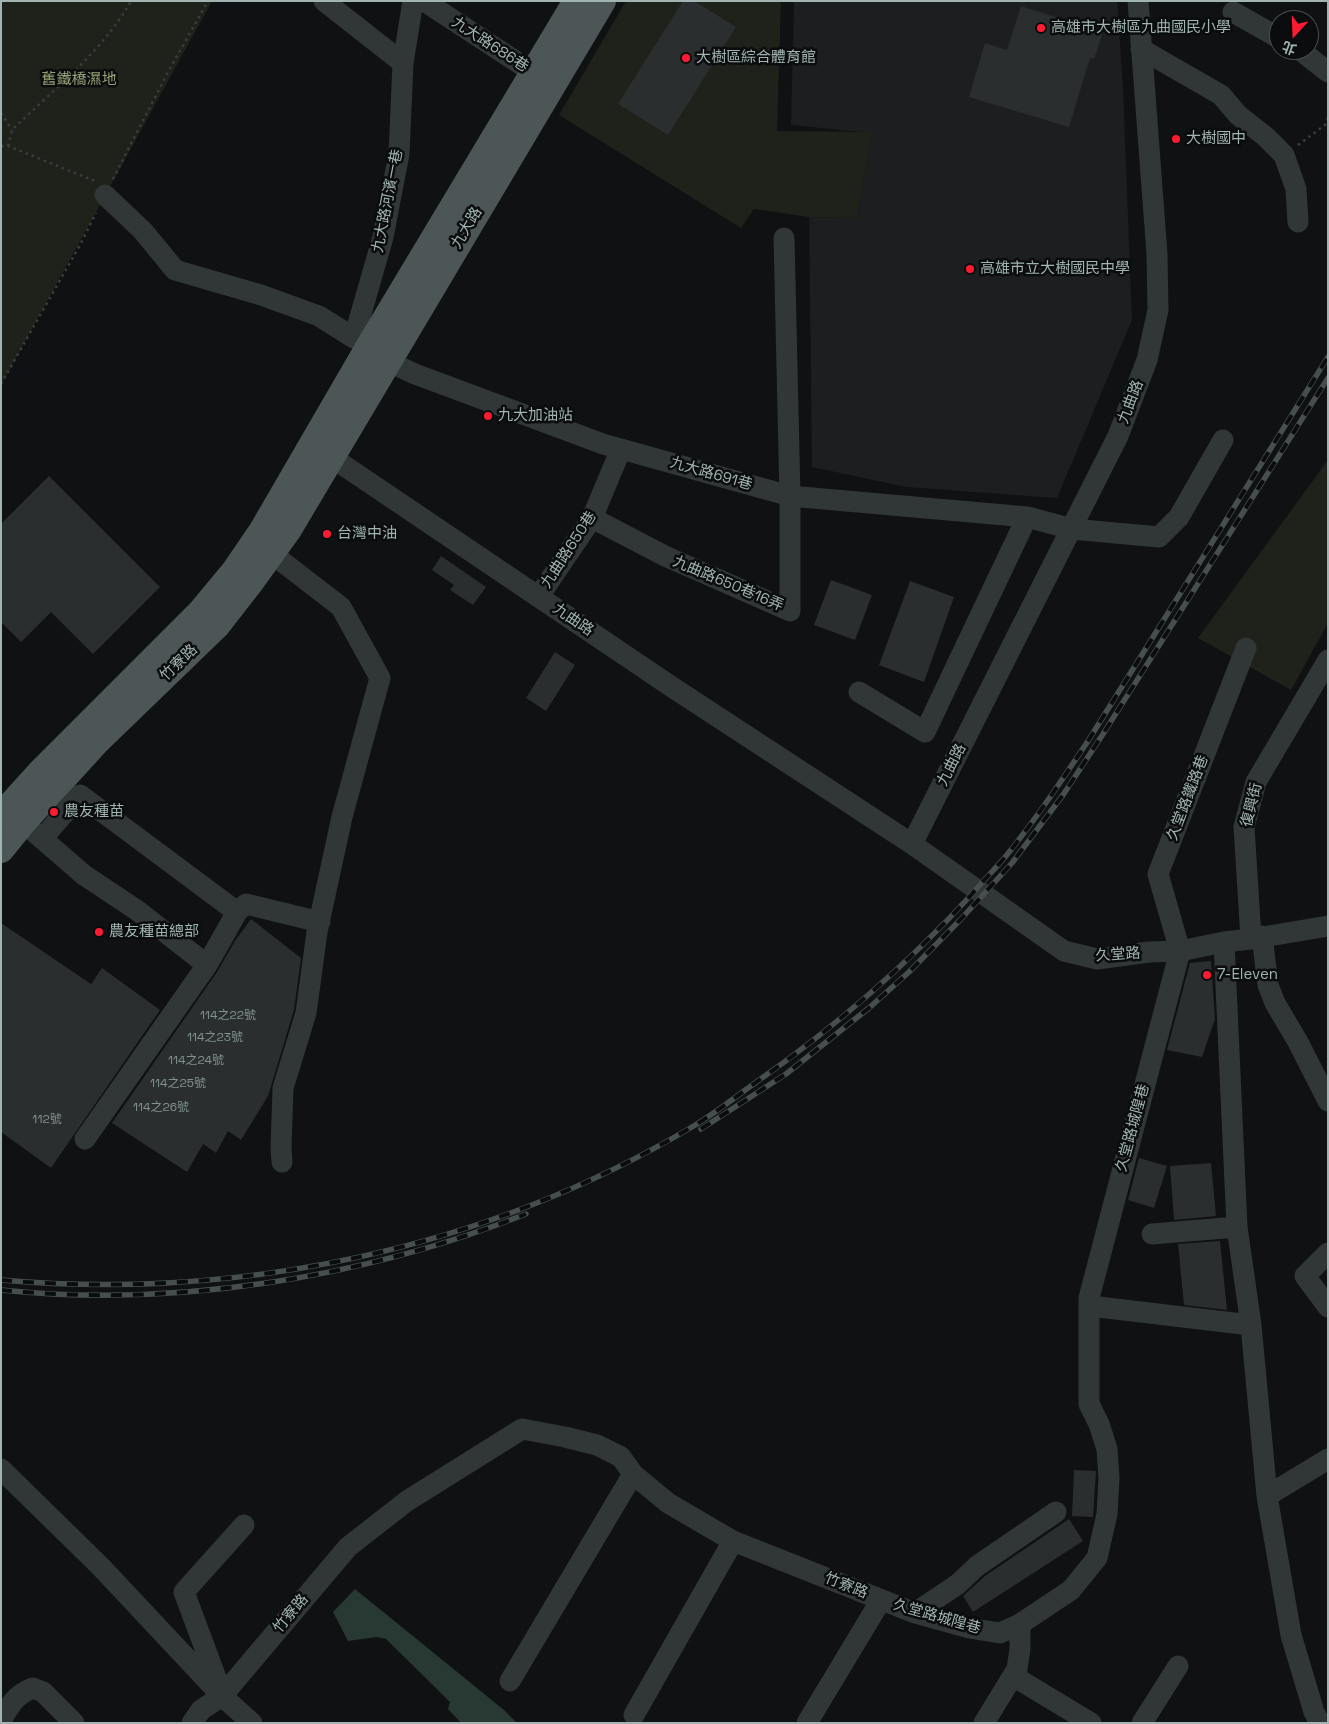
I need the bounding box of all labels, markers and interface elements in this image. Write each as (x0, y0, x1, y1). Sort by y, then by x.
north arrow (1269, 10, 1319, 60)
street label: 九大路686巷 (448, 14, 532, 76)
place label: 高雄市大樹區九曲國民小學 (1051, 19, 1231, 37)
marker: 高雄市大樹區九曲國民小學 (1035, 22, 1047, 34)
text: 北 (1280, 37, 1299, 59)
place label: 大樹區綜合體育館 (696, 49, 816, 67)
marker: 大樹區綜合體育館 (680, 52, 692, 64)
park label: 舊鐵橋濕地 (42, 71, 116, 89)
place label: 大樹國中 (1186, 130, 1246, 148)
marker: 大樹國中 (1170, 133, 1182, 145)
street label: 九大路河濱一巷 (369, 148, 407, 254)
street label: 九大路 (448, 204, 486, 252)
place label: 高雄市立大樹國民中學 (980, 260, 1130, 278)
marker: 高雄市立大樹國民中學 (964, 263, 976, 275)
street label: 九曲路 (1115, 378, 1147, 426)
place label: 九大加油站 (498, 407, 573, 425)
marker: 九大加油站 (482, 410, 494, 422)
street label: 九大路691巷 (668, 454, 754, 494)
street label: 九曲路650巷 (538, 508, 600, 592)
place label: 台灣中油 (337, 525, 397, 543)
marker: 台灣中油 (321, 528, 333, 540)
street label: 九曲路650巷16弄 (670, 553, 786, 615)
street label: 九曲路 (549, 600, 597, 640)
street label: 竹寮路 (157, 641, 201, 685)
street label: 九曲路 (934, 741, 970, 789)
street label: 久堂路鐵路巷 (1163, 753, 1213, 843)
street label: 復興街 (1238, 781, 1266, 829)
place label: 農友種苗 (64, 803, 124, 821)
marker: 農友種苗 (48, 806, 60, 818)
place label: 農友種苗總部 (109, 923, 199, 941)
marker: 農友種苗總部 (93, 926, 105, 938)
street label: 久堂路 (1095, 944, 1141, 966)
place label: 7-Eleven (1217, 966, 1278, 984)
marker: 7-Eleven (1201, 969, 1213, 981)
house number: 114之22號 (200, 1009, 256, 1023)
house number: 114之23號 (187, 1031, 243, 1045)
house number: 114之24號 (168, 1054, 224, 1068)
house number: 114之25號 (150, 1077, 206, 1091)
street label: 久堂路城隍巷 (1113, 1082, 1153, 1174)
house number: 114之26號 (133, 1101, 189, 1115)
house number: 112號 (32, 1113, 62, 1127)
street label: 竹寮路 (822, 1569, 870, 1603)
street label: 竹寮路 (270, 1591, 312, 1637)
street label: 久堂路城隍巷 (891, 1596, 983, 1638)

